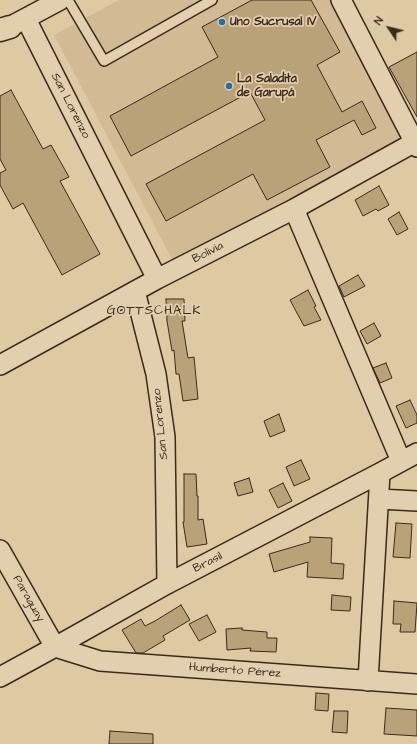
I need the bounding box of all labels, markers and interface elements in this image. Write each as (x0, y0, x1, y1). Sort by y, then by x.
north arrow (369, 8, 409, 48)
text: N (371, 14, 387, 28)
place label: Uno Sucrusal IV (230, 15, 317, 29)
marker: Uno Sucrusal IV (217, 17, 227, 27)
street label: San Lorenzo (47, 71, 93, 141)
place label: La Saladita de Garupá (237, 72, 297, 100)
marker: La Saladita de Garupá (224, 81, 234, 91)
street label: Bolivia (190, 239, 226, 267)
district label: GOTTSCHALK (107, 303, 201, 319)
street label: San Lorenzo (150, 388, 172, 460)
street label: Brasil (191, 550, 225, 576)
street label: Paraguay (9, 573, 47, 625)
street label: Humberto Pérez (189, 661, 281, 681)

